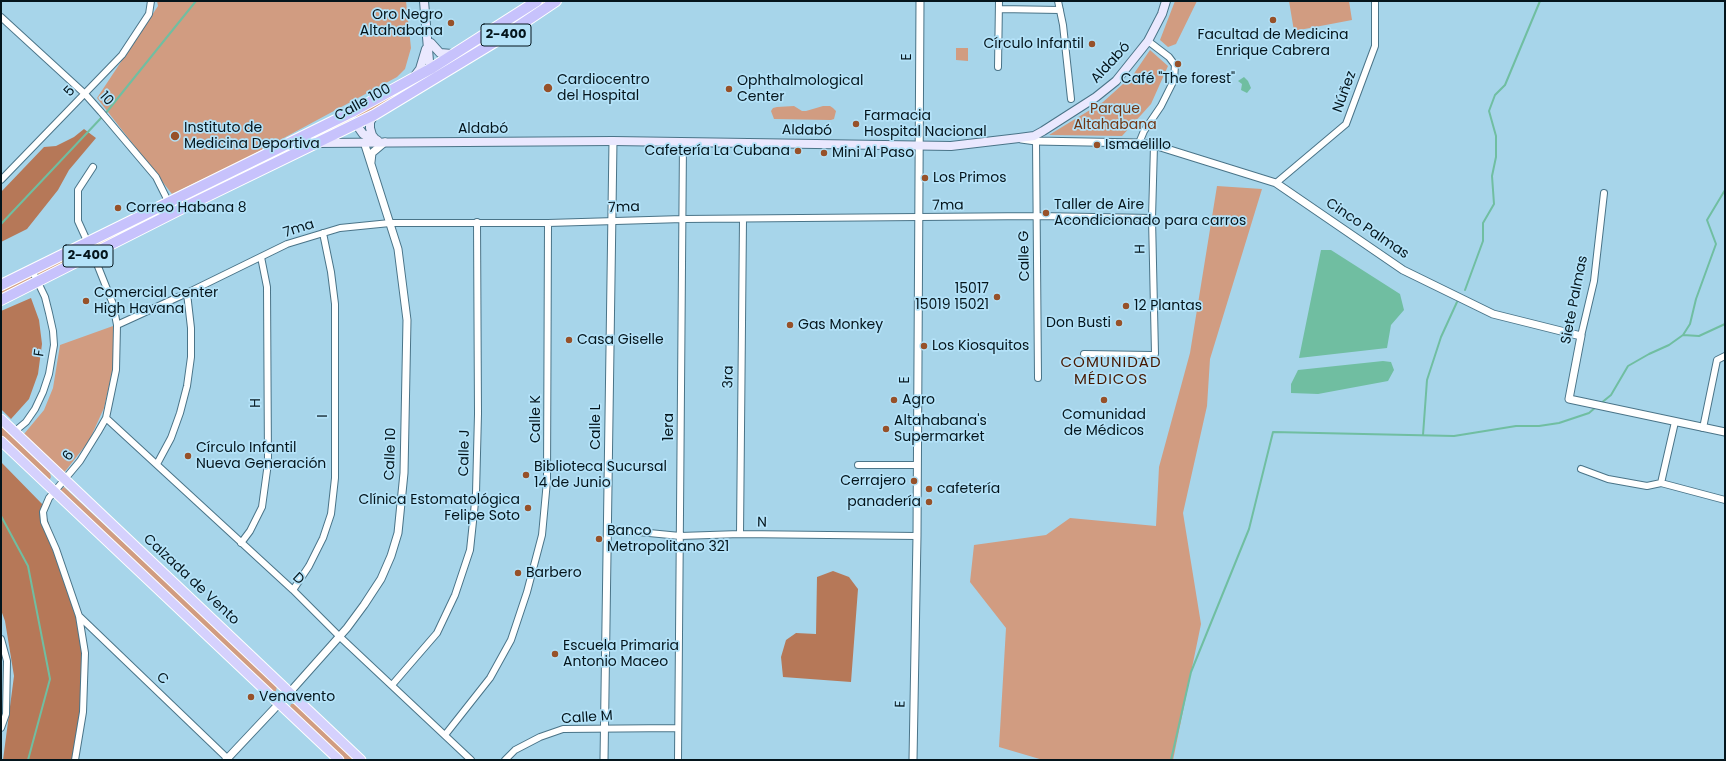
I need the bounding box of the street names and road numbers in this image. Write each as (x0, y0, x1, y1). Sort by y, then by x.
road number: 2-400 (481, 24, 531, 46)
street label: Aldabó (1088, 39, 1134, 87)
street label: E (899, 53, 915, 61)
street label: Núñez (1330, 69, 1360, 115)
street label: Calle 100 (332, 81, 394, 125)
street label: 5 (61, 83, 79, 101)
street label: 10 (95, 88, 117, 110)
street label: Aldabó (458, 121, 508, 137)
street label: Aldabó (782, 122, 832, 140)
street label: Cinco Palmas (1322, 195, 1412, 263)
street label: 7ma (932, 197, 964, 215)
street label: 7ma (608, 199, 640, 217)
street label: 7ma (281, 216, 317, 242)
street label: Calle G (1016, 231, 1034, 281)
street label: H (1133, 244, 1149, 254)
road number: 2-400 (63, 245, 113, 267)
street label: Siete Palmas (1558, 254, 1592, 346)
street label: F (31, 348, 49, 358)
street label: 3ra (720, 365, 738, 389)
street label: E (897, 376, 913, 384)
street label: Calle K (528, 395, 544, 443)
street label: H (248, 398, 264, 408)
street label: Calle L (588, 404, 604, 450)
street label: 1era (661, 413, 677, 441)
street label: I (315, 414, 331, 418)
street label: Calle 10 (382, 427, 400, 481)
street label: Calle J (456, 429, 474, 477)
street label: 6 (60, 447, 78, 465)
street label: N (757, 515, 767, 531)
street label: Calzada de Vento (139, 531, 243, 629)
street label: D (289, 569, 307, 589)
street label: C (152, 669, 172, 689)
street label: E (893, 700, 909, 708)
street label: Calle M (561, 708, 613, 728)

